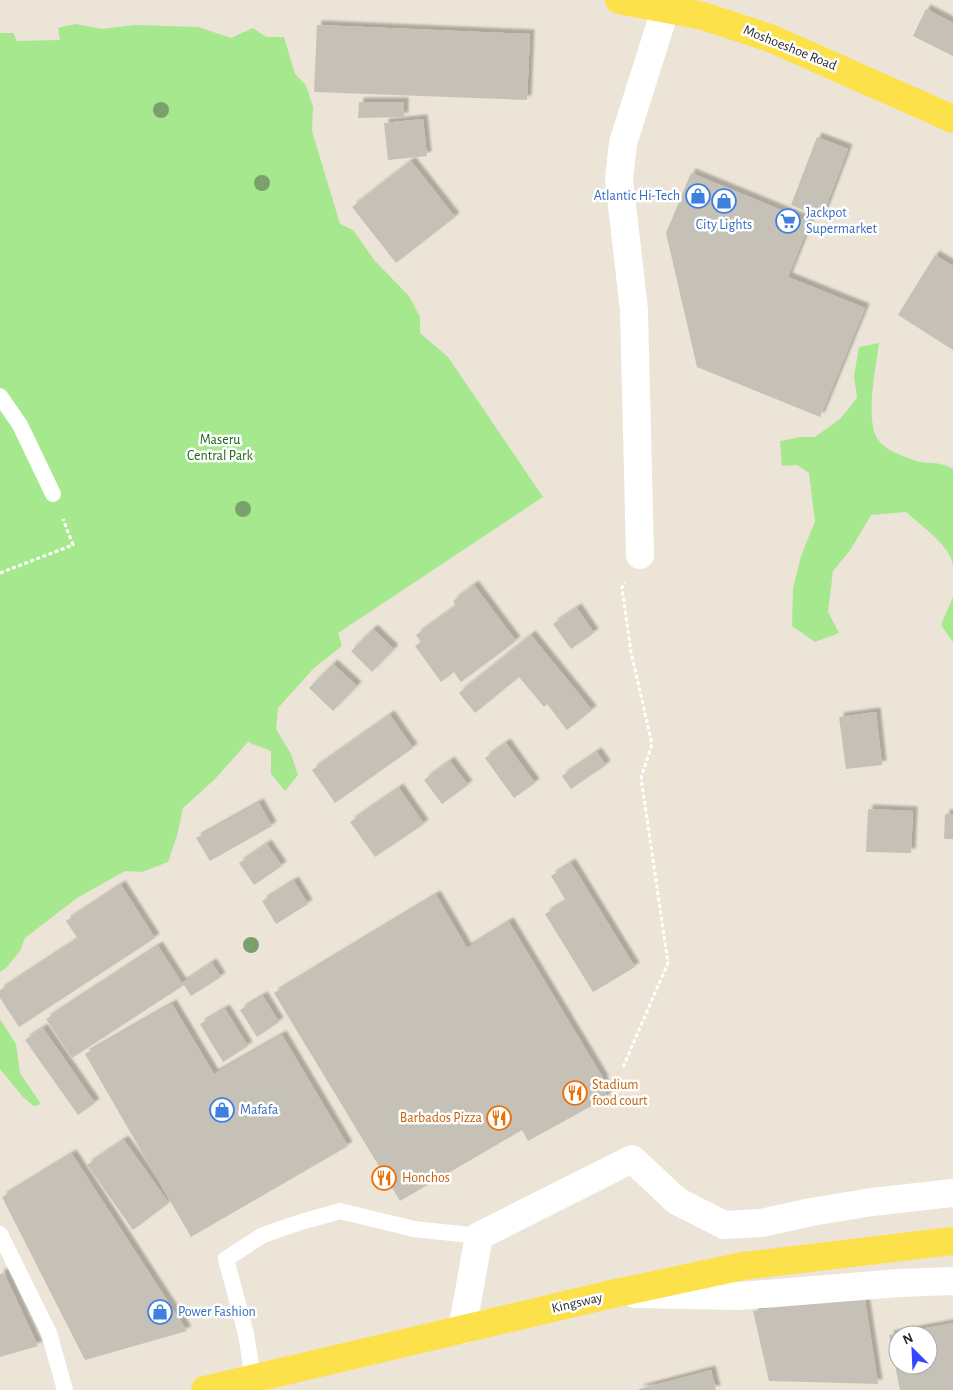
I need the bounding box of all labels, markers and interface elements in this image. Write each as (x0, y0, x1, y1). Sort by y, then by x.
street label: Moshoeshoe Road (741, 23, 839, 73)
shop icon: Atlantic Hi-Tech (685, 183, 711, 209)
shop icon: City Lights (711, 188, 737, 214)
place label: Atlantic Hi-Tech (594, 189, 680, 203)
place label: Jackpot Supermarket (806, 206, 878, 236)
supermarket icon: Jackpot Supermarket (775, 208, 801, 234)
place label: City Lights (696, 218, 752, 232)
park label: Maseru Central Park (187, 433, 254, 463)
place label: Stadium food court (592, 1078, 648, 1108)
restaurant icon: Stadium food court (562, 1080, 588, 1106)
shop icon: Mafafa (209, 1097, 235, 1123)
place label: Mafafa (240, 1103, 279, 1117)
restaurant icon: Barbados Pizza (486, 1105, 512, 1131)
place label: Barbados Pizza (400, 1111, 483, 1125)
restaurant icon: Honchos (371, 1165, 397, 1191)
place label: Honchos (402, 1171, 450, 1185)
street label: Kingsway (550, 1290, 604, 1316)
shop icon: Power Fashion (147, 1299, 173, 1325)
place label: Power Fashion (178, 1305, 256, 1319)
north arrow (888, 1325, 938, 1375)
text: N (901, 1331, 915, 1347)

